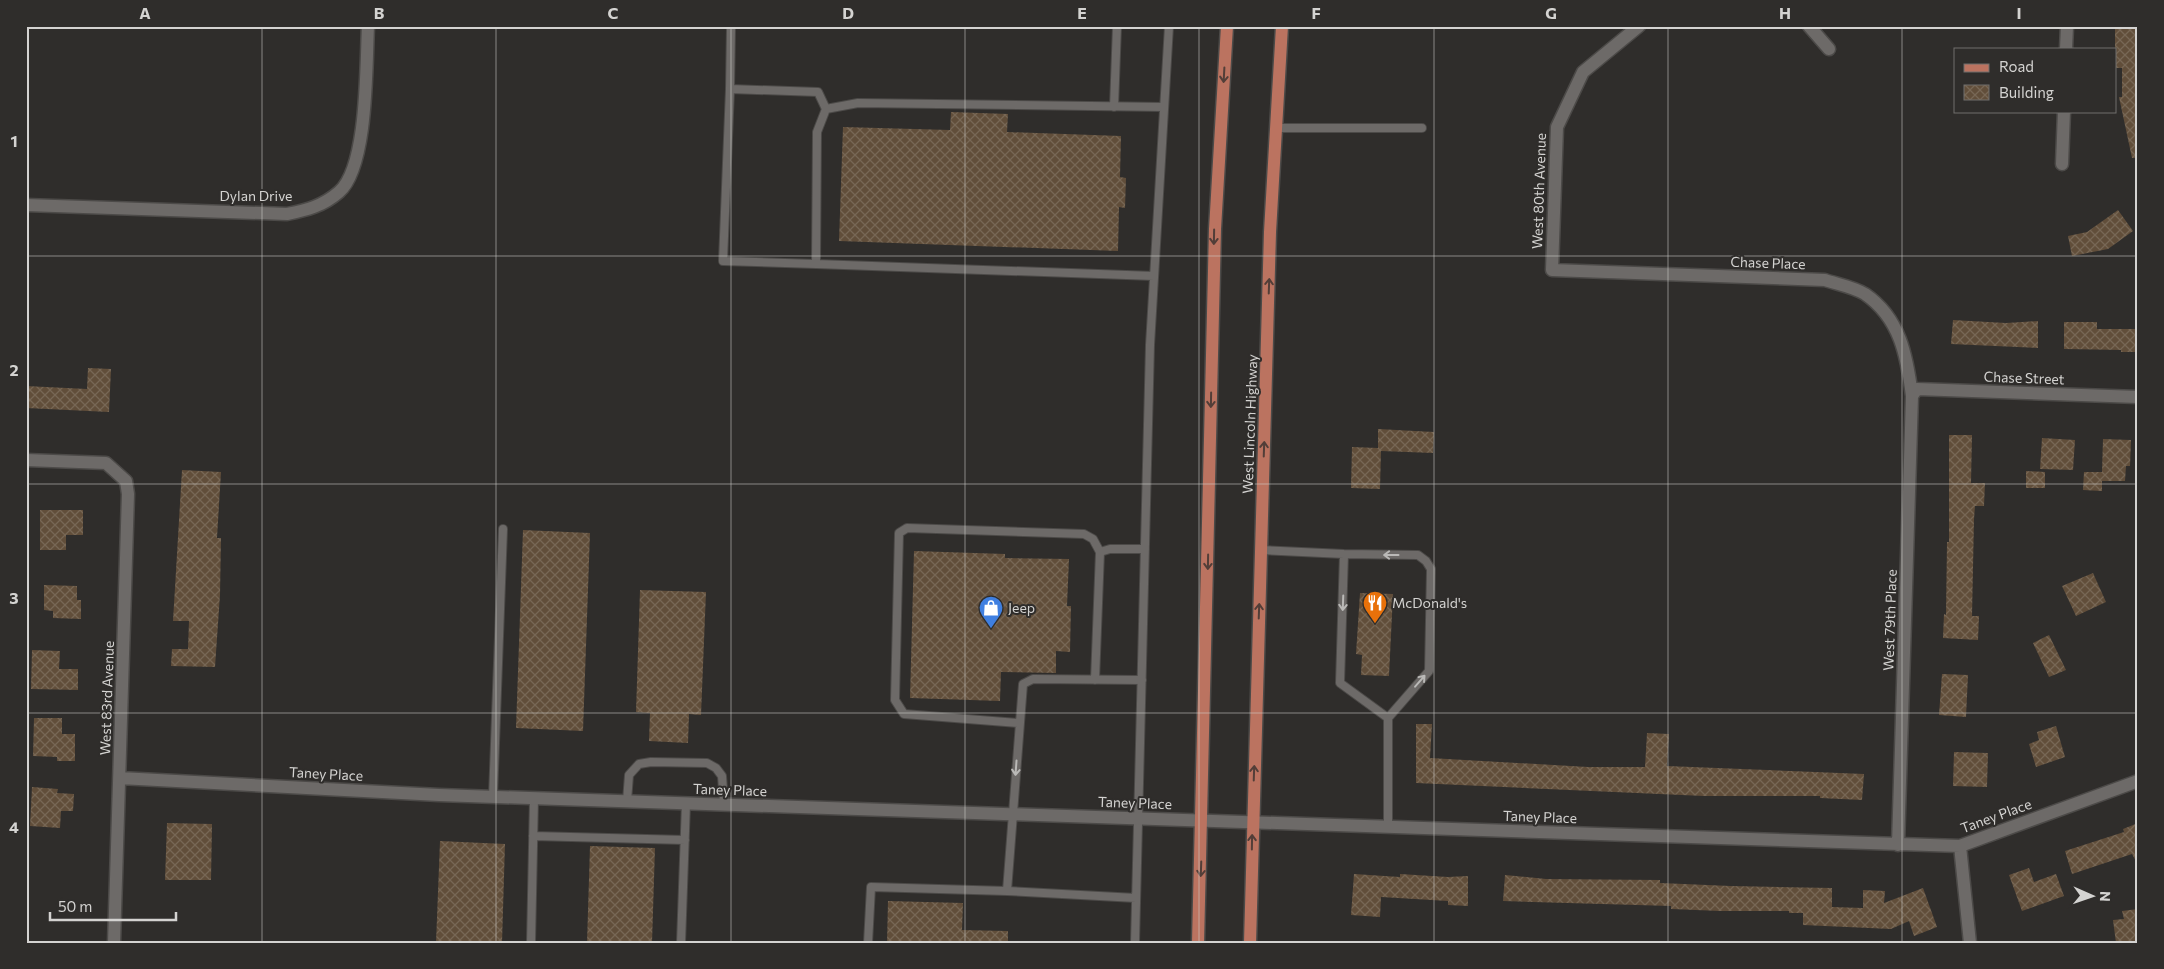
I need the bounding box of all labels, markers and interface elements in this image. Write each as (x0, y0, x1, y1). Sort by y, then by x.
text: A (139, 3, 151, 22)
text: B (374, 3, 385, 22)
text: C (608, 3, 619, 22)
text: D (842, 3, 854, 22)
text: E (1077, 3, 1087, 22)
text: F (1311, 3, 1321, 22)
text: G (1545, 3, 1557, 22)
text: H (1779, 3, 1791, 22)
text: I (2016, 3, 2022, 22)
legend (1954, 48, 2116, 112)
text: Road (1999, 57, 2034, 75)
one-way arrow (1219, 67, 1228, 83)
text: Building (1999, 83, 2054, 101)
text: 1 (10, 131, 18, 150)
street label: West 80th Avenue (1528, 133, 1549, 249)
street label: Dylan Drive (220, 187, 292, 204)
one-way arrow (1210, 229, 1219, 245)
street label: Chase Place (1730, 253, 1806, 272)
one-way arrow (1264, 278, 1273, 294)
street label: West Lincoln Highway (1239, 354, 1260, 494)
text: 2 (9, 360, 19, 379)
street label: Chase Street (1983, 368, 2065, 387)
one-way arrow (1206, 391, 1216, 407)
one-way arrow (1259, 441, 1269, 457)
one-way arrow (1383, 550, 1399, 560)
one-way arrow (1203, 554, 1212, 570)
street label: West 79th Place (1879, 569, 1900, 671)
text: 3 (9, 588, 19, 607)
restaurant icon: McDonald's (1362, 590, 1388, 624)
place label: McDonald's (1392, 594, 1467, 611)
shop icon: Jeep (978, 595, 1004, 629)
one-way arrow (1338, 595, 1347, 611)
place label: Jeep (1008, 599, 1035, 616)
one-way arrow (1254, 603, 1264, 620)
street label: West 83rd Avenue (96, 640, 117, 756)
one-way arrow (1415, 675, 1426, 688)
one-way arrow (1011, 760, 1020, 776)
street label: Taney Place (289, 763, 364, 784)
one-way arrow (1249, 766, 1259, 782)
street label: Taney Place (693, 780, 767, 799)
street label: Taney Place (1098, 793, 1172, 812)
street label: Taney Place (1958, 795, 2034, 836)
street label: Taney Place (1503, 807, 1577, 826)
text: 4 (9, 817, 19, 836)
one-way arrow (1247, 834, 1257, 850)
one-way arrow (1196, 860, 1206, 877)
north arrow (2066, 872, 2116, 922)
scale bar (50, 889, 176, 921)
text: N (2097, 891, 2114, 902)
text: 50 m (58, 897, 92, 915)

